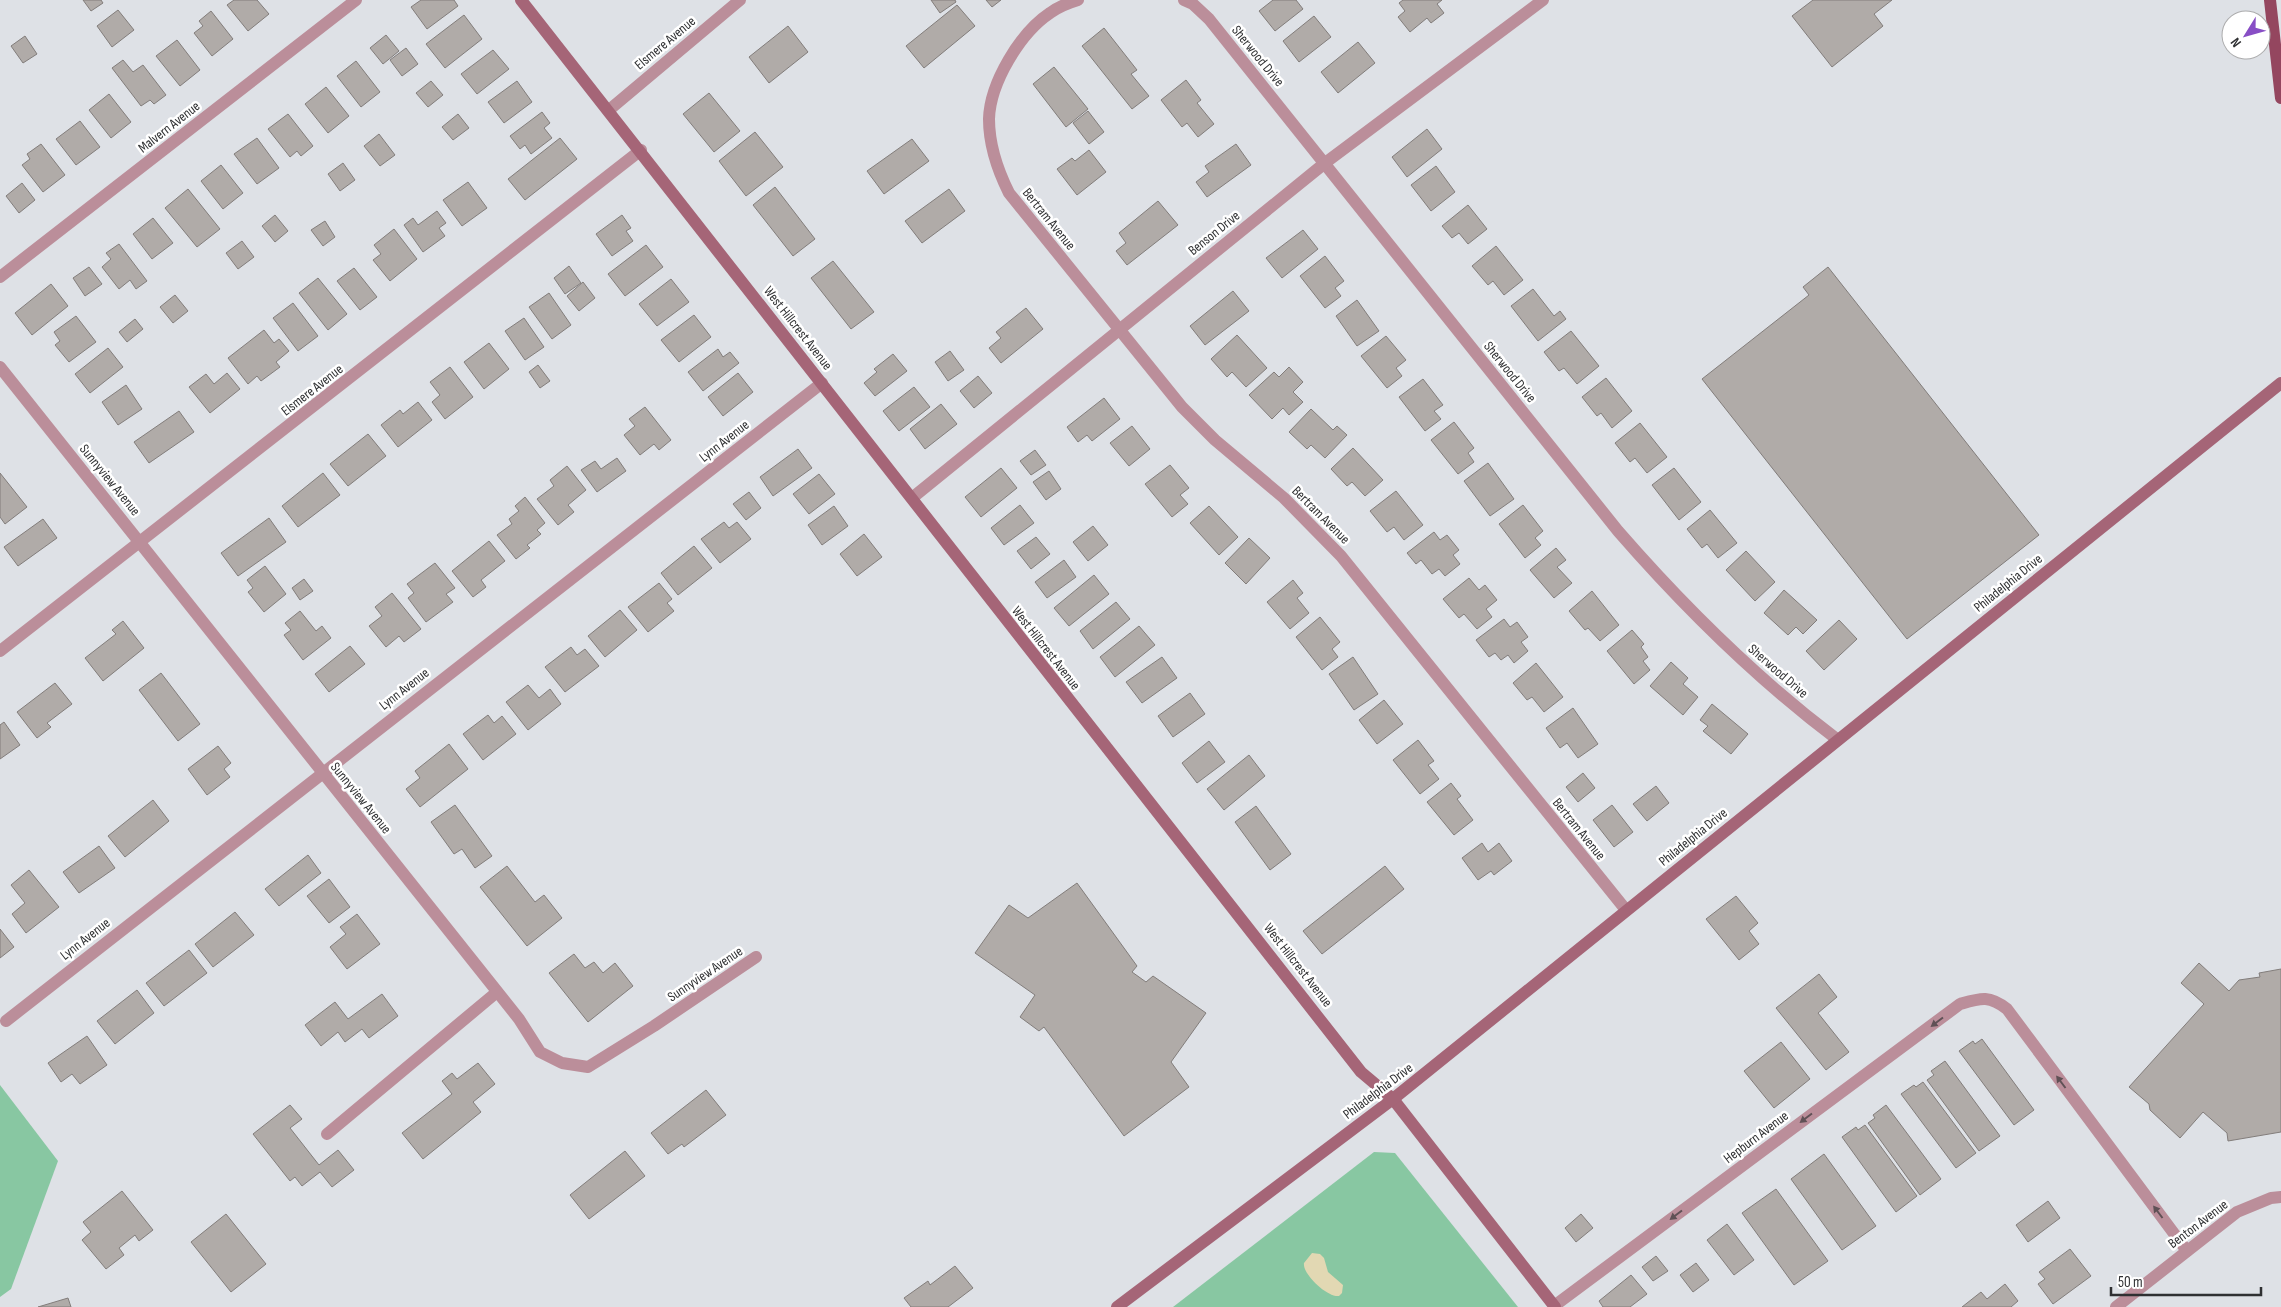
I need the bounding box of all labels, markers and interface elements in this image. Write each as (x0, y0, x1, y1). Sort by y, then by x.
north arrow (2221, 10, 2271, 60)
street label: Elsmere Avenue (631, 13, 699, 73)
street label: Sherwood Drive (1228, 22, 1288, 90)
text: N (2227, 34, 2245, 51)
street label: Malvern Avenue (135, 98, 203, 156)
street label: Bertram Avenue (1019, 185, 1079, 253)
street label: Benson Drive (1185, 207, 1243, 259)
street label: West Hillcrest Avenue (760, 283, 836, 373)
street label: Sherwood Drive (1480, 338, 1540, 406)
street label: Elsmere Avenue (278, 361, 346, 419)
street label: Lynn Avenue (696, 416, 752, 466)
street label: Sunnyview Avenue (76, 441, 144, 519)
street label: Bertram Avenue (1288, 482, 1354, 548)
street label: Philadelphia Drive (1970, 550, 2046, 616)
street label: West Hillcrest Avenue (1008, 603, 1084, 693)
street label: Sherwood Drive (1745, 640, 1811, 702)
street label: Lynn Avenue (376, 664, 432, 714)
street label: Sunnyview Avenue (327, 759, 395, 837)
street label: Bertram Avenue (1549, 795, 1609, 863)
street label: Philadelphia Drive (1655, 804, 1731, 870)
street label: Lynn Avenue (57, 914, 113, 964)
street label: West Hillcrest Avenue (1260, 920, 1336, 1010)
street label: Sunnyview Avenue (664, 943, 746, 1005)
one-way arrow (1931, 1016, 1944, 1027)
street label: Philadelphia Drive (1340, 1059, 1416, 1123)
one-way arrow (2056, 1075, 2066, 1089)
street label: Hepburn Avenue (1720, 1107, 1792, 1167)
one-way arrow (1800, 1113, 1813, 1124)
street label: Benton Avenue (2165, 1196, 2231, 1252)
one-way arrow (2153, 1205, 2163, 1219)
one-way arrow (1670, 1210, 1683, 1221)
scale bar (2111, 1264, 2261, 1296)
text: 50 m (2118, 1273, 2143, 1292)

